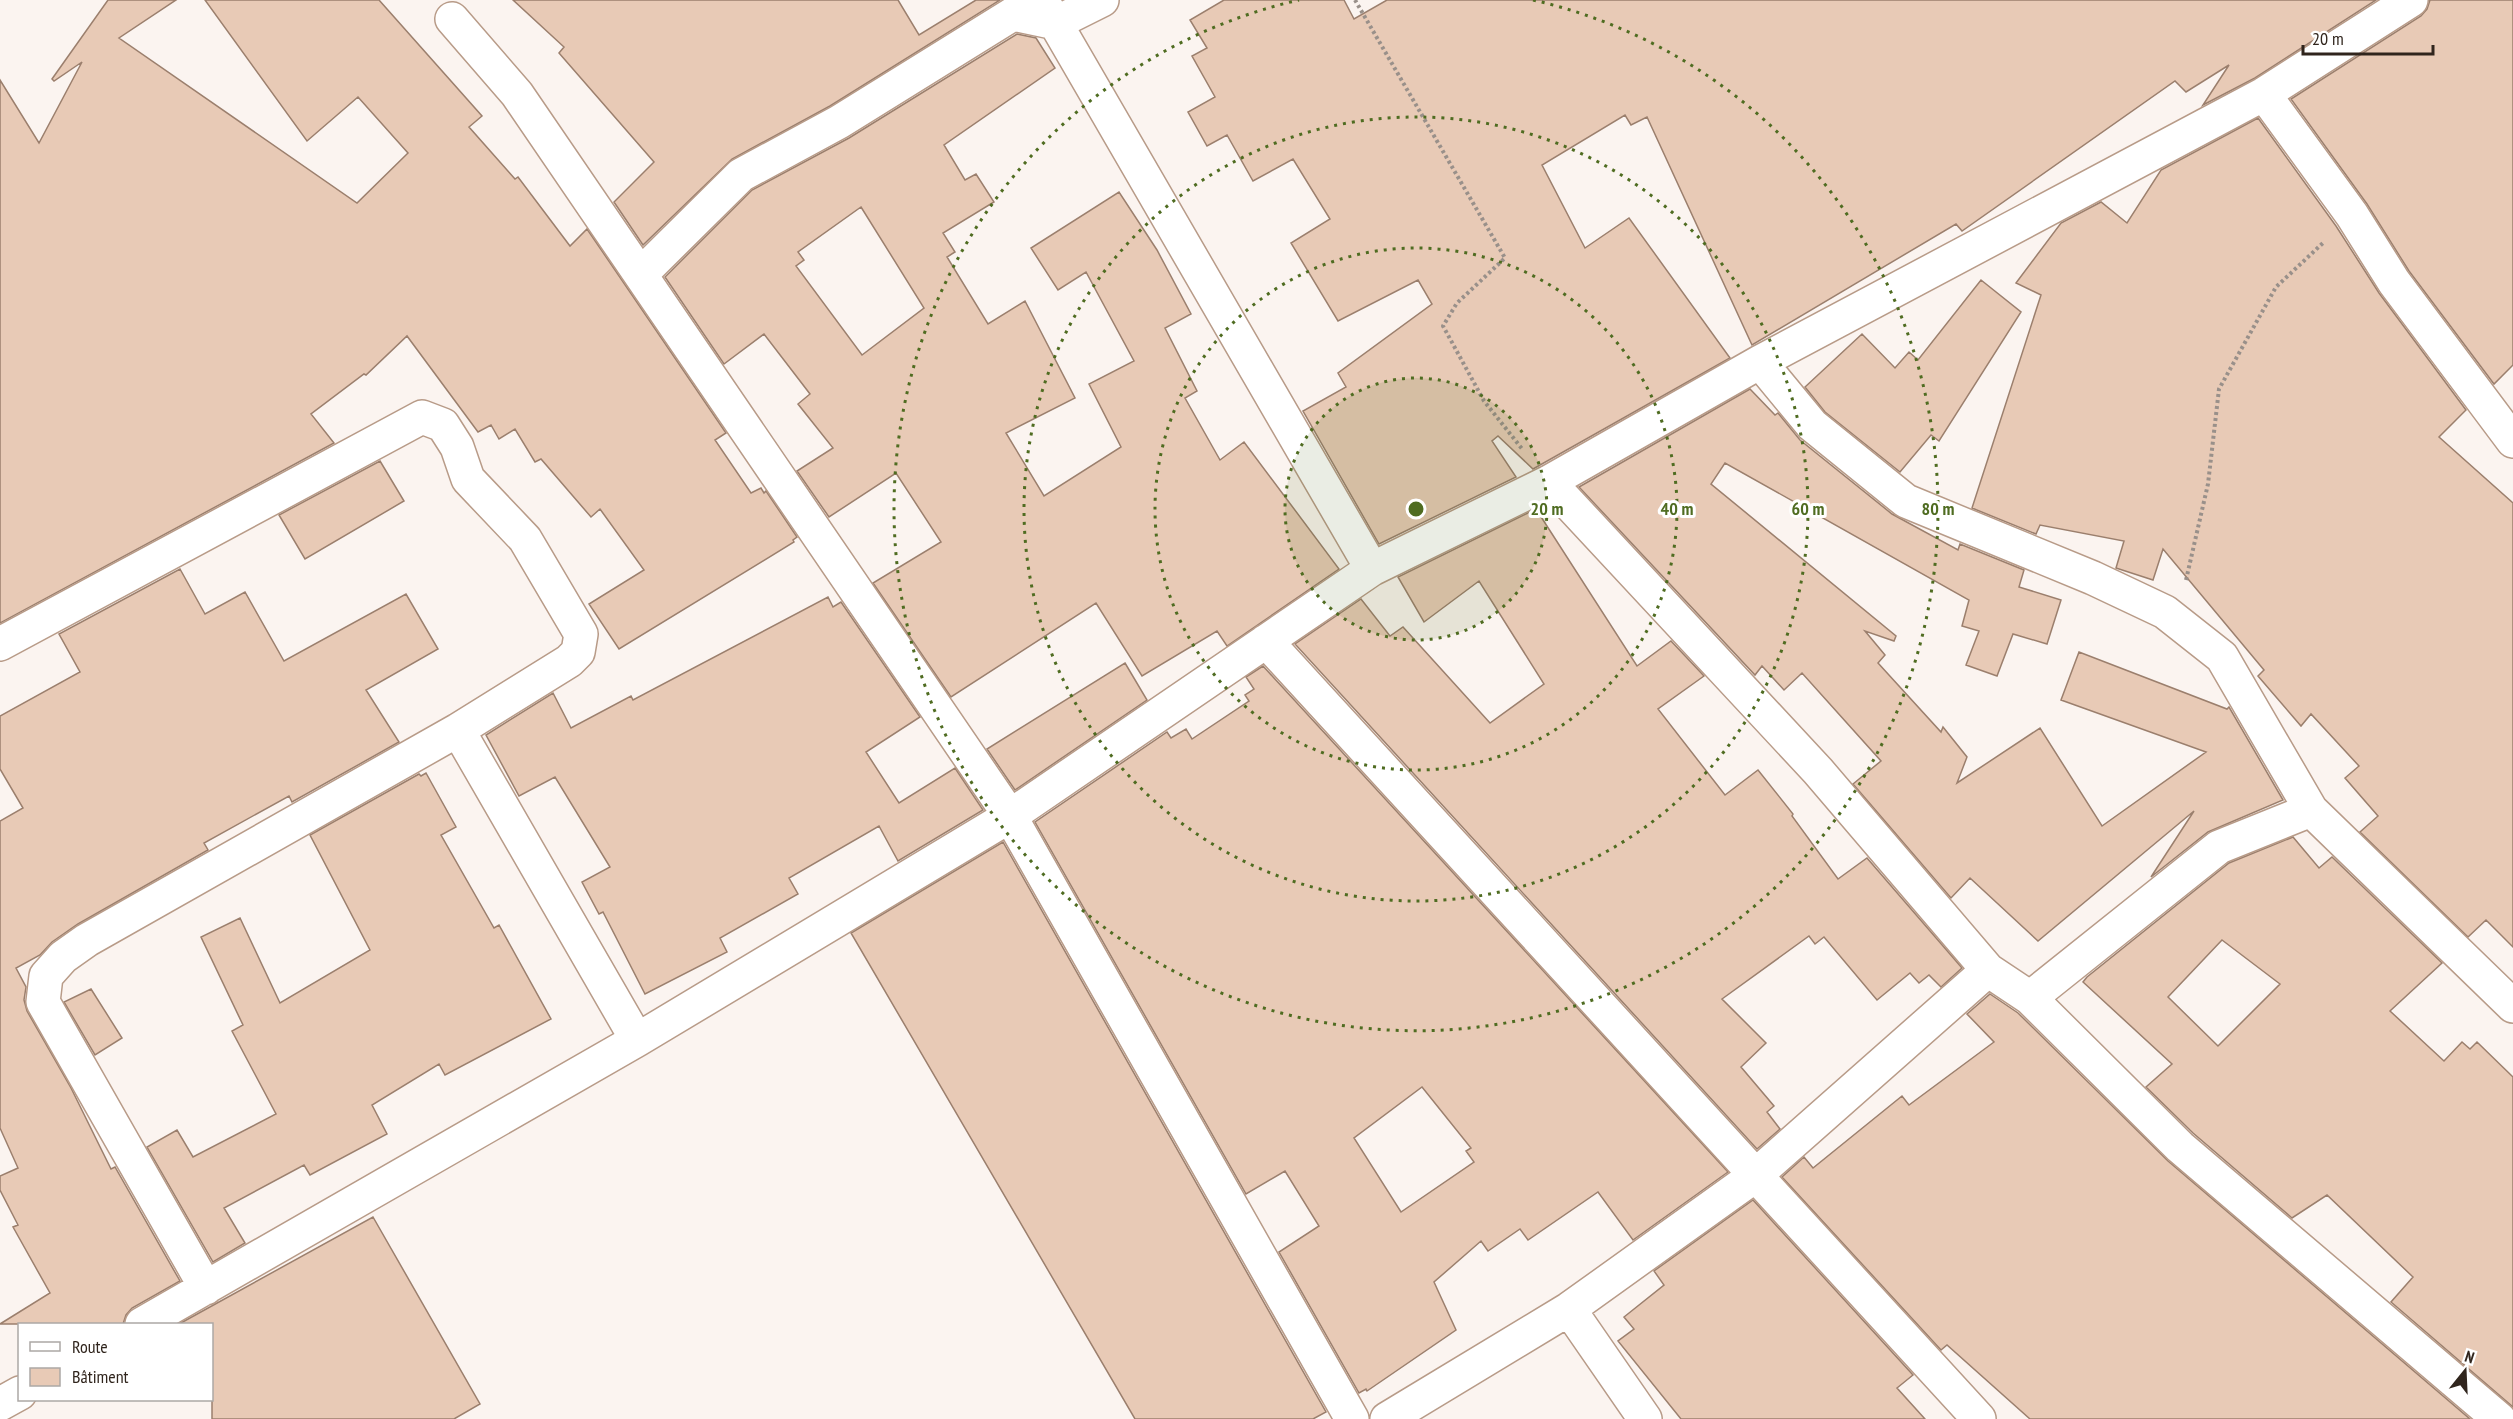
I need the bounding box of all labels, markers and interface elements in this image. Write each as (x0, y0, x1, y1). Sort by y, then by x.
scale bar (2303, 18, 2434, 56)
text: 20 m (2312, 27, 2344, 50)
text: 20 m (1531, 497, 1563, 520)
text: 40 m (1661, 497, 1693, 520)
text: 60 m (1792, 497, 1824, 520)
text: 80 m (1922, 497, 1954, 520)
centre of rings (1406, 499, 1426, 519)
legend (18, 1323, 213, 1401)
text: Route (72, 1335, 108, 1358)
north arrow (2435, 1341, 2495, 1401)
text: N (2462, 1346, 2477, 1368)
text: Bâtiment (72, 1365, 129, 1388)

